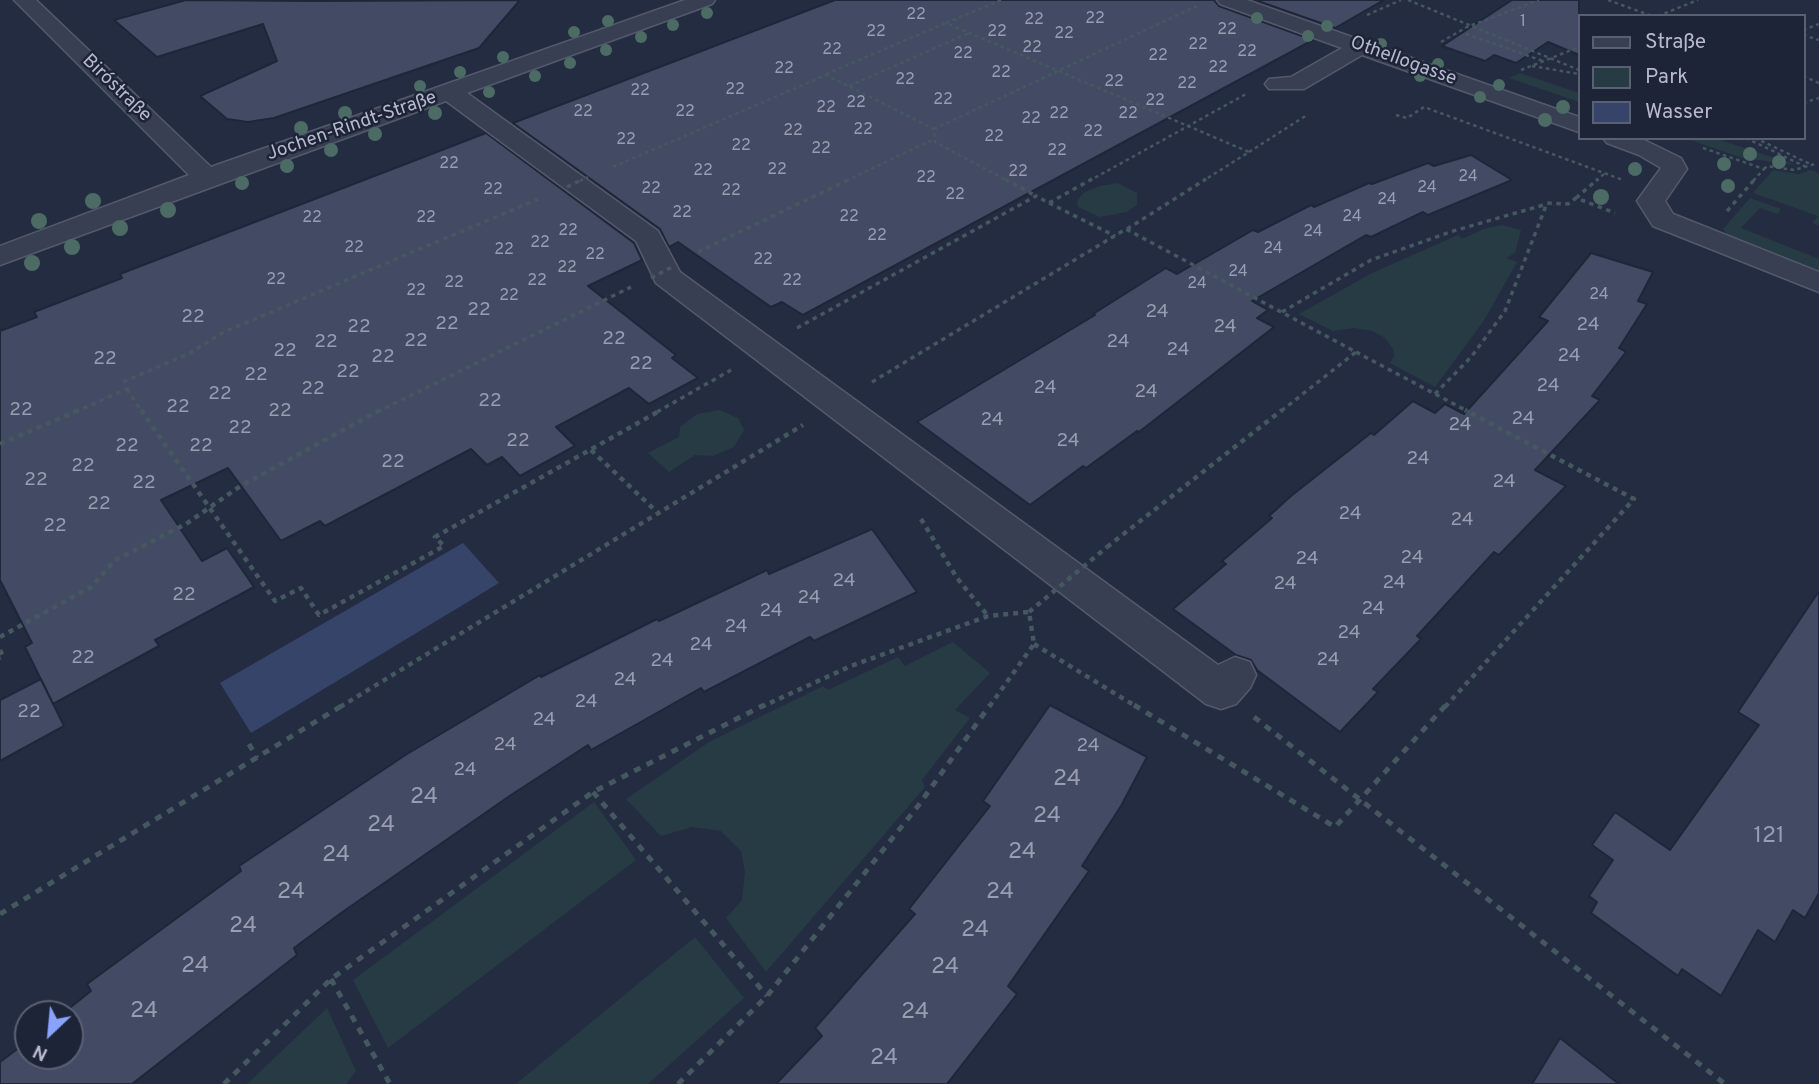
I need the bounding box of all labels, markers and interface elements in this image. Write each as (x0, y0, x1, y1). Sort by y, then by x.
house number: 22 (906, 6, 926, 26)
house number: 22 (1085, 10, 1105, 30)
house number: 22 (1024, 11, 1044, 31)
house number: 1 (1520, 13, 1526, 33)
legend (1577, 14, 1805, 140)
house number: 22 (1217, 21, 1237, 41)
house number: 22 (866, 23, 886, 43)
house number: 22 (987, 23, 1007, 43)
house number: 22 (1054, 25, 1074, 45)
text: Straße (1645, 29, 1706, 56)
street label: Othellogasse (1347, 32, 1459, 92)
house number: 22 (1188, 36, 1208, 56)
house number: 22 (1022, 39, 1042, 59)
house number: 22 (822, 41, 842, 61)
house number: 22 (1237, 43, 1257, 63)
house number: 22 (953, 45, 973, 65)
house number: 22 (1148, 47, 1168, 67)
street label: Biróstraße (77, 50, 155, 128)
house number: 22 (1208, 59, 1228, 79)
house number: 22 (774, 60, 794, 80)
house number: 22 (991, 64, 1011, 84)
text: Park (1645, 64, 1688, 91)
house number: 22 (895, 71, 915, 91)
house number: 22 (1104, 73, 1124, 93)
house number: 22 (1177, 75, 1197, 95)
house number: 22 (725, 81, 745, 101)
house number: 22 (630, 82, 650, 102)
street label: Jochen-Rindt-Straße (264, 87, 440, 167)
house number: 22 (933, 91, 953, 111)
house number: 22 (1145, 92, 1165, 112)
house number: 22 (846, 94, 866, 114)
house number: 22 (816, 99, 836, 119)
text: Wasser (1645, 99, 1712, 126)
house number: 22 (573, 103, 593, 123)
house number: 22 (675, 103, 695, 123)
house number: 22 (1049, 105, 1069, 125)
house number: 22 (1118, 105, 1138, 125)
house number: 22 (1021, 110, 1041, 130)
house number: 22 (853, 121, 873, 141)
house number: 22 (783, 122, 803, 142)
house number: 22 (1083, 123, 1103, 143)
house number: 22 (984, 128, 1004, 148)
house number: 22 (616, 131, 636, 151)
house number: 22 (731, 137, 751, 157)
house number: 22 (811, 140, 831, 160)
house number: 22 (1047, 142, 1067, 162)
house number: 22 (439, 155, 459, 175)
house number: 22 (767, 161, 787, 181)
house number: 22 (693, 162, 713, 182)
house number: 22 (1008, 163, 1028, 183)
house number: 24 (1458, 168, 1478, 188)
house number: 22 (916, 169, 936, 189)
house number: 24 (1417, 179, 1437, 199)
house number: 22 (641, 180, 661, 200)
house number: 22 (483, 181, 503, 201)
house number: 22 (721, 182, 741, 202)
house number: 22 (945, 186, 965, 206)
house number: 24 (1377, 191, 1397, 211)
house number: 22 (672, 204, 692, 224)
house number: 22 (839, 208, 859, 228)
house number: 24 (1342, 208, 1362, 228)
house number: 22 (302, 209, 322, 229)
house number: 22 (416, 209, 436, 229)
house number: 22 (558, 222, 578, 242)
house number: 24 (1303, 223, 1323, 243)
house number: 22 (867, 227, 887, 247)
house number: 22 (530, 234, 550, 254)
house number: 22 (344, 239, 364, 259)
house number: 24 (1263, 240, 1283, 260)
house number: 22 (494, 241, 514, 261)
house number: 22 (585, 246, 605, 266)
house number: 22 (753, 251, 773, 271)
house number: 22 (557, 259, 577, 279)
house number: 24 (1228, 263, 1248, 283)
house number: 22 (266, 271, 286, 291)
house number: 22 (527, 272, 547, 292)
house number: 22 (782, 272, 802, 292)
house number: 22 (444, 274, 464, 294)
house number: 24 (1187, 275, 1207, 295)
house number: 22 (406, 282, 426, 302)
house number: 24 (1589, 286, 1609, 306)
house number: 22 (499, 287, 519, 307)
house number: 22 (467, 300, 491, 322)
house number: 24 (1145, 302, 1169, 324)
house number: 22 (181, 307, 205, 329)
house number: 22 (435, 314, 459, 336)
house number: 24 (1576, 315, 1600, 337)
house number: 22 (347, 317, 371, 339)
house number: 24 (1213, 317, 1237, 339)
house number: 22 (602, 329, 626, 351)
house number: 22 (404, 331, 428, 353)
house number: 22 (314, 332, 338, 354)
house number: 24 (1106, 332, 1130, 354)
house number: 24 (1166, 340, 1190, 362)
house number: 22 (273, 341, 297, 363)
house number: 24 (1557, 346, 1581, 368)
house number: 22 (371, 347, 395, 369)
house number: 22 (93, 349, 117, 371)
house number: 22 (629, 354, 653, 376)
house number: 22 (336, 362, 360, 384)
house number: 22 (244, 365, 268, 387)
house number: 24 (1536, 376, 1560, 398)
house number: 24 (1033, 378, 1057, 400)
house number: 22 (301, 379, 325, 401)
house number: 24 (1134, 382, 1158, 404)
house number: 22 (208, 384, 232, 406)
house number: 22 (478, 391, 502, 413)
house number: 22 (166, 397, 190, 419)
house number: 22 (9, 400, 33, 422)
house number: 22 (268, 401, 292, 423)
house number: 24 (1511, 409, 1535, 431)
house number: 24 (980, 410, 1004, 432)
house number: 24 (1448, 415, 1472, 437)
house number: 22 (228, 418, 252, 440)
house number: 22 (506, 431, 530, 453)
house number: 24 (1056, 431, 1080, 453)
house number: 22 (115, 436, 139, 458)
house number: 22 (189, 436, 213, 458)
house number: 24 (1406, 449, 1430, 471)
house number: 22 (381, 452, 405, 474)
house number: 22 (71, 456, 95, 478)
house number: 22 (24, 470, 48, 492)
house number: 24 (1492, 472, 1516, 494)
house number: 22 (132, 473, 156, 495)
house number: 22 (87, 494, 111, 516)
house number: 24 (1338, 504, 1362, 526)
house number: 24 (1450, 510, 1474, 532)
house number: 22 (43, 516, 67, 538)
house number: 24 (1400, 548, 1424, 570)
house number: 24 (1295, 549, 1319, 571)
house number: 24 (832, 571, 856, 593)
house number: 24 (1382, 573, 1406, 595)
house number: 24 (1273, 574, 1297, 596)
house number: 22 (172, 585, 196, 607)
house number: 24 (797, 588, 821, 610)
house number: 24 (1361, 599, 1385, 621)
house number: 24 (759, 601, 783, 623)
house number: 24 (724, 617, 748, 639)
house number: 24 (1337, 623, 1361, 645)
house number: 24 (689, 635, 713, 657)
house number: 22 (71, 648, 95, 670)
house number: 24 (1316, 650, 1340, 672)
house number: 24 (650, 651, 674, 673)
house number: 24 (613, 670, 637, 692)
house number: 24 (574, 692, 598, 714)
house number: 22 (17, 702, 41, 724)
house number: 24 (532, 710, 556, 732)
house number: 24 (493, 735, 517, 757)
house number: 24 (1076, 736, 1100, 758)
house number: 24 (453, 760, 477, 782)
house number: 24 (1053, 766, 1081, 794)
house number: 24 (410, 784, 438, 812)
house number: 24 (1033, 803, 1061, 831)
house number: 24 (367, 812, 395, 840)
house number: 121 (1753, 823, 1785, 851)
house number: 24 (1008, 839, 1036, 867)
house number: 24 (322, 842, 350, 870)
house number: 24 (277, 879, 305, 907)
house number: 24 (986, 879, 1014, 907)
house number: 24 (229, 913, 257, 941)
house number: 24 (961, 917, 989, 945)
house number: 24 (181, 953, 209, 981)
house number: 24 (931, 954, 959, 982)
house number: 24 (130, 998, 158, 1026)
house number: 24 (901, 999, 929, 1027)
north arrow (14, 1000, 84, 1070)
text: N (29, 1038, 52, 1066)
house number: 24 (870, 1045, 898, 1073)

